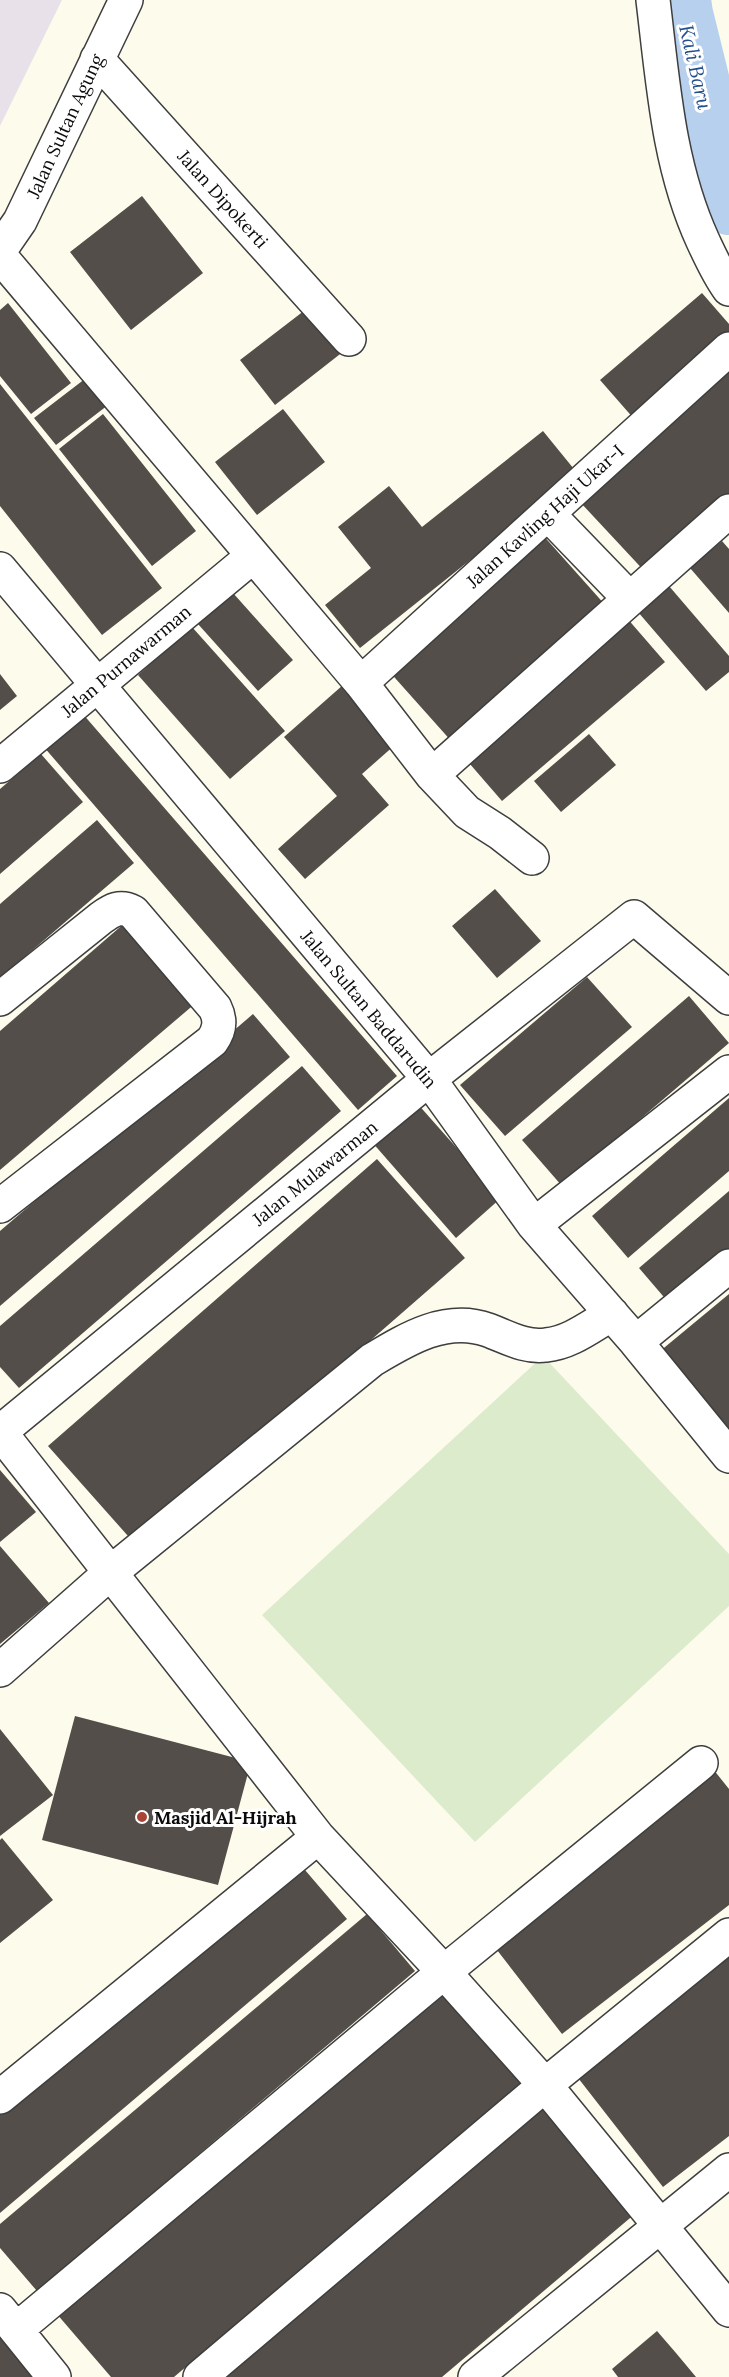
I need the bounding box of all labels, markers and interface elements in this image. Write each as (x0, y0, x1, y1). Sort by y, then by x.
water label: Kali Baru (674, 22, 718, 112)
street label: Jalan Sultan Agung (21, 49, 109, 202)
street label: Jalan Dipokerti (172, 144, 273, 253)
street label: Jalan Kavling Haji Ukar-I (461, 439, 628, 593)
street label: Jalan Purnawarman (56, 600, 196, 723)
street label: Jalan Sultan Baddarudin (295, 924, 442, 1093)
street label: Jalan Mulawarman (247, 1115, 382, 1231)
place label: Masjid Al-Hijrah (154, 1806, 297, 1829)
marker: Masjid Al-Hijrah (135, 1810, 149, 1824)

